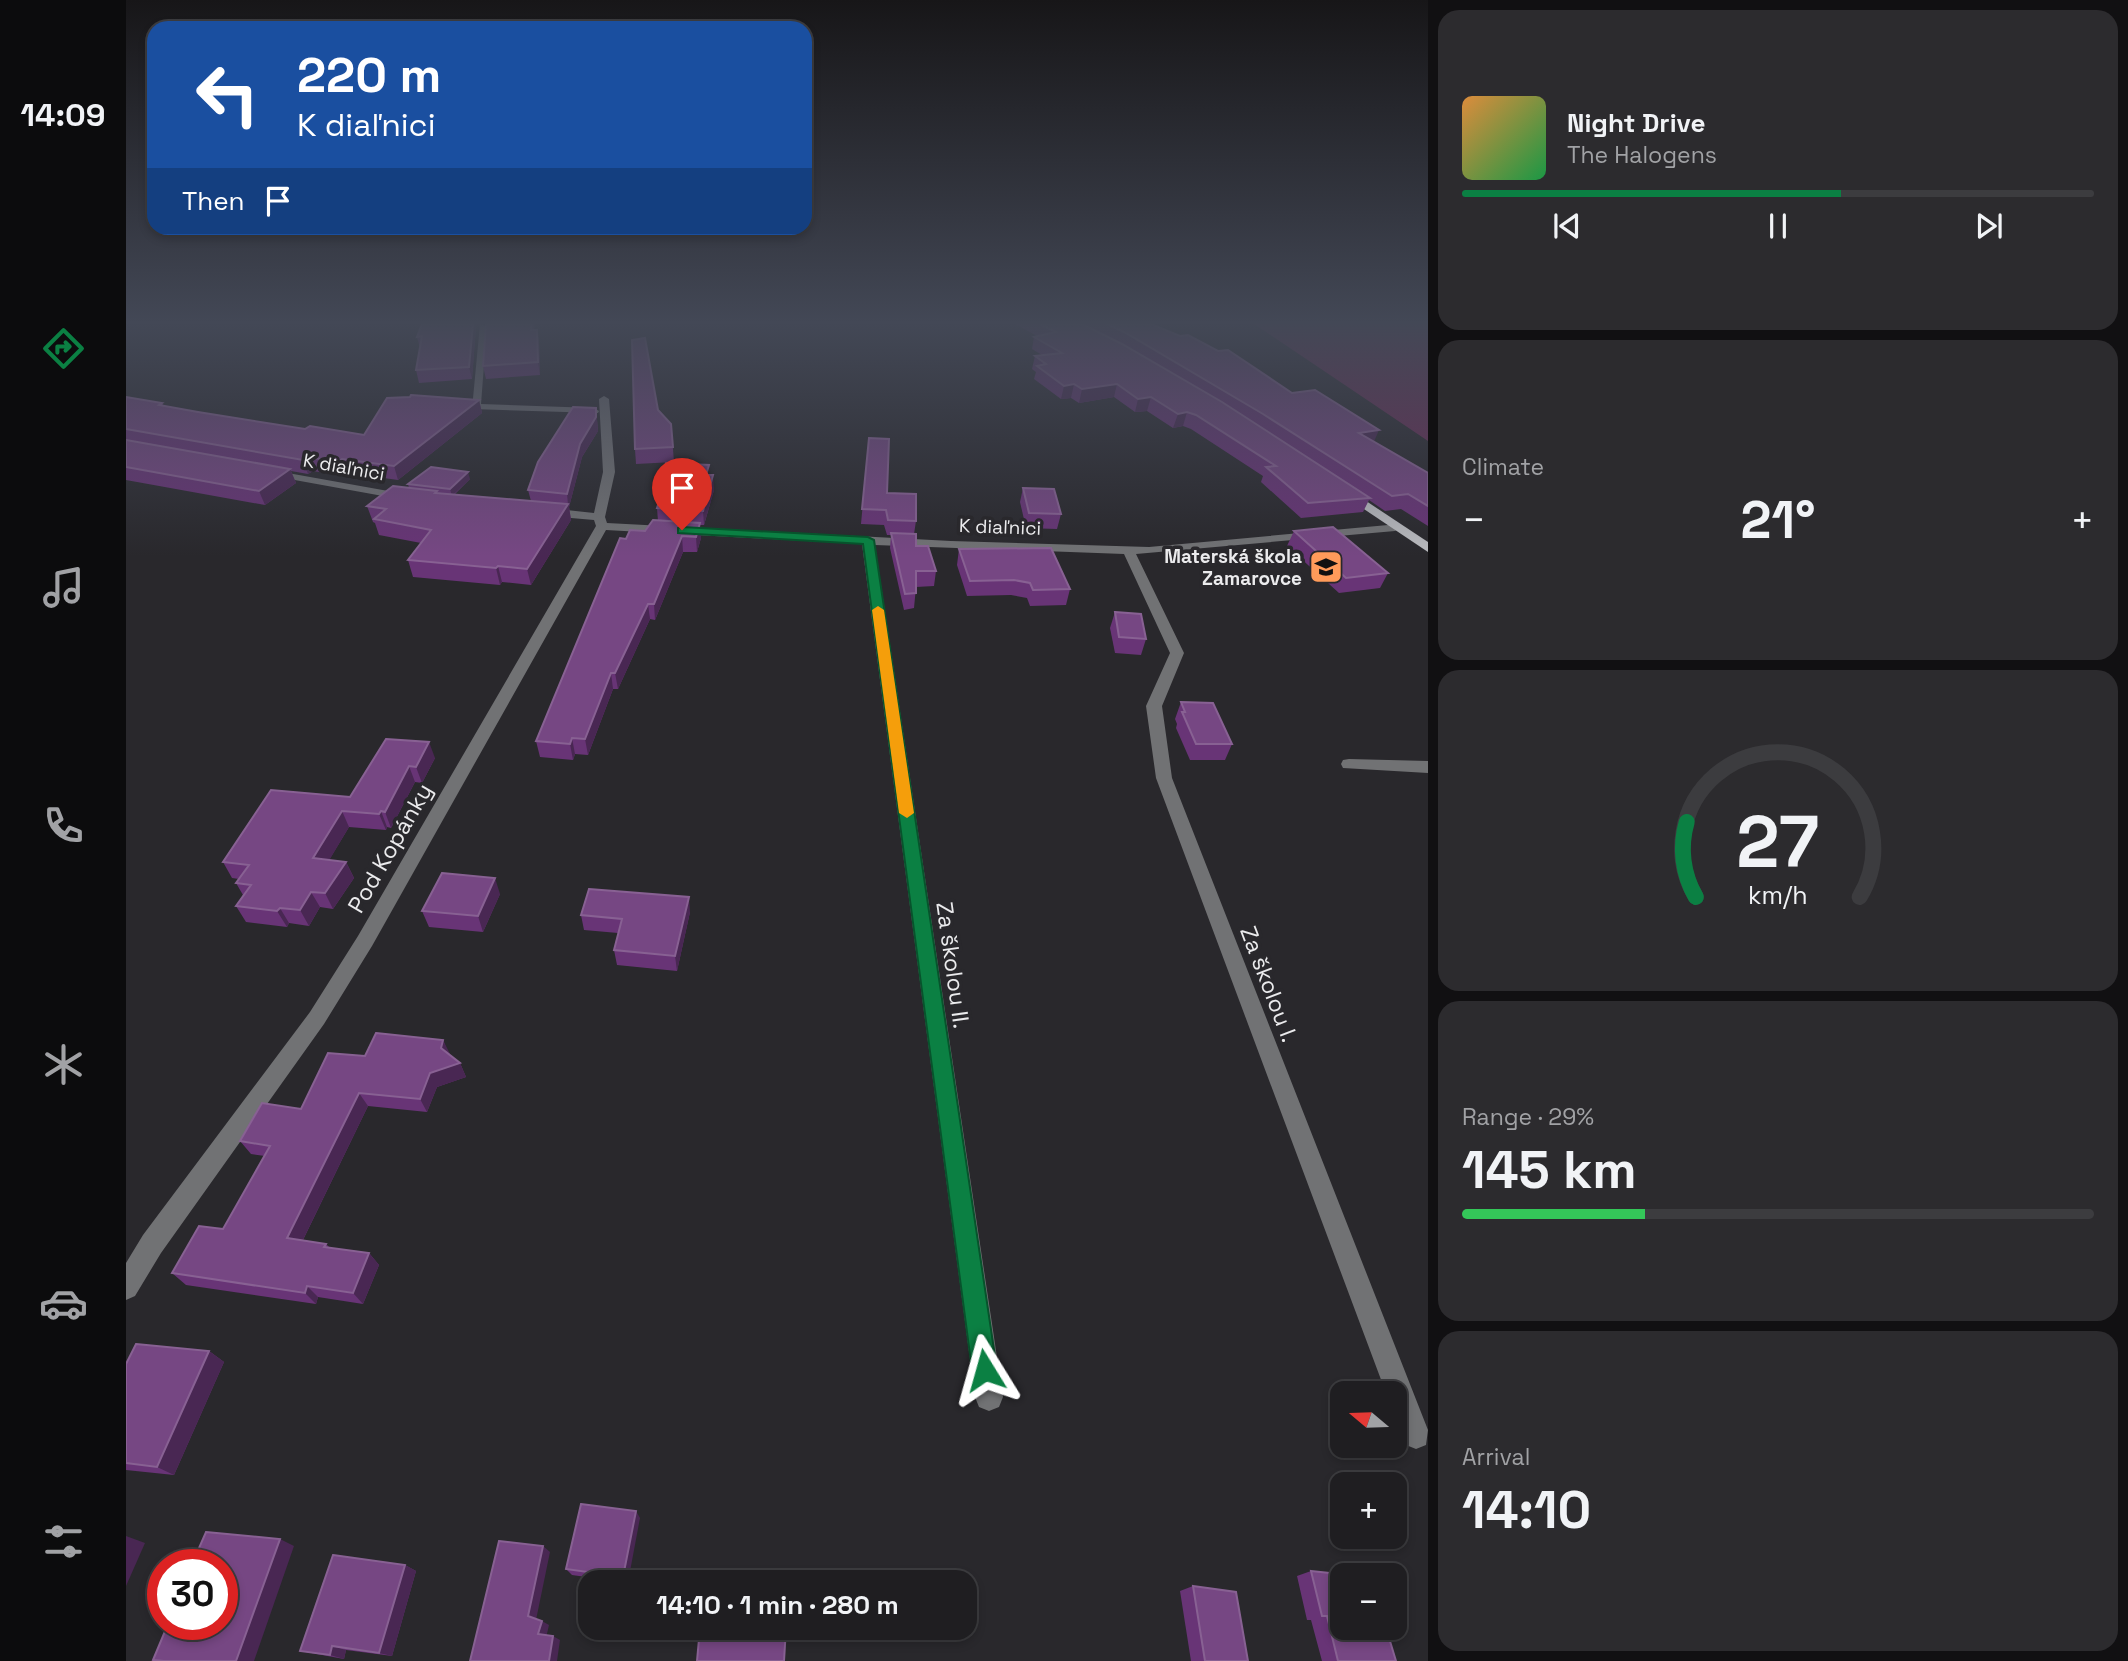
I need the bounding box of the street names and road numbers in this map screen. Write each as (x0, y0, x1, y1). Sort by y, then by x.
street label: K diaľnici (301, 448, 387, 486)
street label: K diaľnici (958, 513, 1042, 541)
street label: Pod Kopánky (341, 778, 439, 918)
street label: Za školou II. (929, 900, 977, 1030)
street label: Za školou I. (1233, 922, 1305, 1046)

